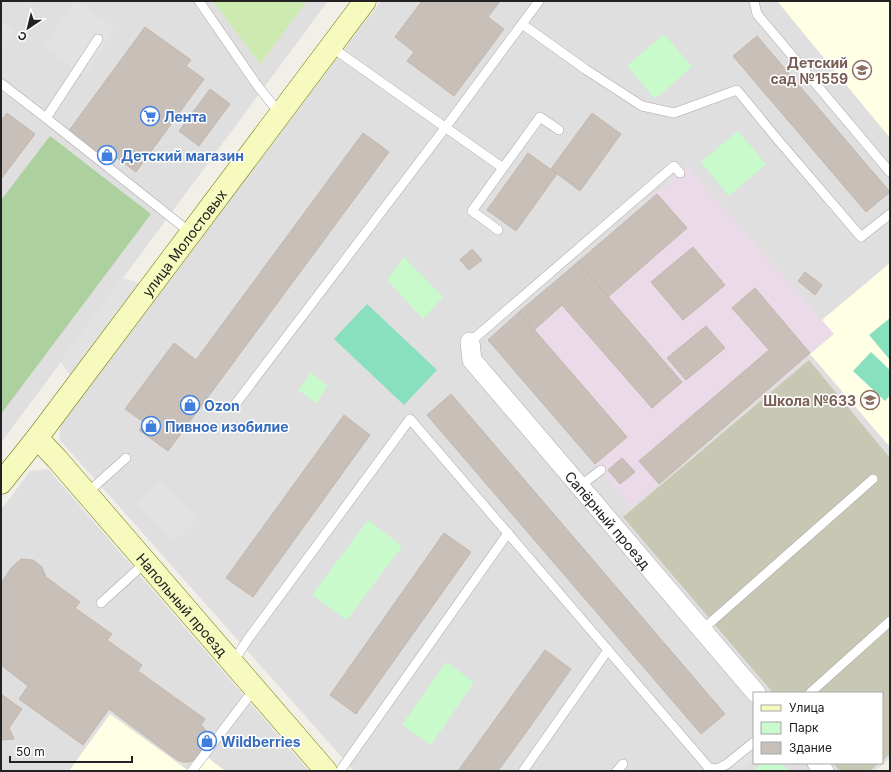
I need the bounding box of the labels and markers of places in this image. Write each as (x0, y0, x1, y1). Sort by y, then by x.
place label: Детский сад №1559 (770, 54, 848, 87)
school or university icon: Детский сад №1559 (851, 59, 873, 81)
supermarket icon: Лента (139, 105, 161, 127)
place label: Лента (164, 108, 207, 125)
shop icon: Детский магазин (96, 144, 118, 166)
place label: Детский магазин (121, 147, 244, 164)
school or university icon: Школа №633 (859, 389, 881, 411)
place label: Школа №633 (763, 392, 856, 409)
shop icon: Ozon (179, 394, 201, 416)
place label: Ozon (204, 397, 240, 414)
shop icon: Пивное изобилие (140, 415, 162, 437)
place label: Пивное изобилие (165, 418, 289, 435)
shop icon: Wildberries (196, 730, 218, 752)
place label: Wildberries (221, 733, 301, 750)

